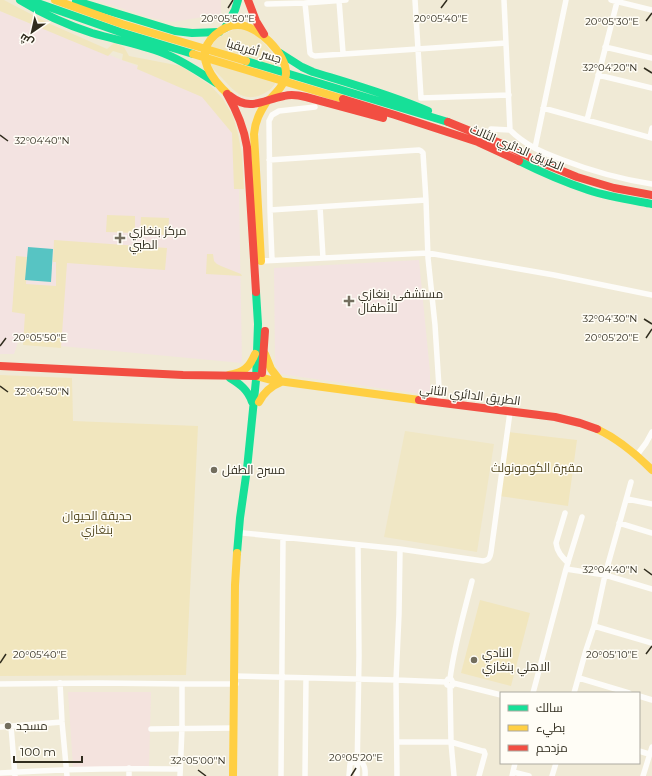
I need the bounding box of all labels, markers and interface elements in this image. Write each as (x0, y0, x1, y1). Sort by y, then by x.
north arrow (12, 12, 52, 52)
text: 20°05'50"E (201, 12, 255, 25)
text: 20°05'40"E (414, 12, 468, 25)
text: 20°05'30"E (585, 15, 639, 28)
text: ش (17, 31, 36, 50)
street label: جسر أفريقيا (225, 35, 283, 66)
text: 32°04'20"N (583, 61, 637, 74)
street label: الطريق الدائري الثالث (467, 121, 566, 177)
text: 32°04'40"N (14, 134, 70, 147)
place label: مركز بنغازي الطبي (129, 223, 186, 255)
marker: مركز بنغازي الطبي (114, 232, 126, 244)
place label: مستشفى بنغازي للأطفال (358, 286, 443, 315)
marker: مستشفى بنغازي للأطفال (343, 295, 355, 307)
text: 32°04'30"N (583, 312, 637, 325)
text: 20°05'50"E (13, 331, 67, 344)
text: 20°05'20"E (585, 331, 639, 344)
street label: الطريق الدائري الثاني (418, 381, 521, 411)
text: 32°04'50"N (15, 385, 69, 398)
park label: مقبرة الكومونولث (491, 460, 583, 475)
place label: مسرح الطفل (222, 462, 285, 478)
marker: مسرح الطفل (209, 465, 219, 475)
park label: حديقة الحيوان بنغازي (62, 508, 132, 540)
text: 32°04'40"N (582, 563, 638, 576)
place label: النادي الاهلي بنغازي (482, 645, 550, 677)
text: 20°05'40"E (13, 648, 67, 661)
text: 20°05'10"E (586, 648, 638, 661)
marker: النادي الاهلي بنغازي (469, 655, 479, 665)
legend (500, 692, 640, 764)
text: سالك (536, 700, 563, 715)
place label: مسجد (16, 718, 48, 733)
text: بطيء (536, 720, 565, 738)
marker: مسجد (3, 721, 13, 731)
scale bar (14, 738, 82, 764)
text: مزدحم (536, 740, 568, 756)
text: 100 m (20, 744, 56, 759)
text: 20°05'20"E (329, 751, 383, 764)
text: 32°05'00"N (170, 754, 226, 767)

